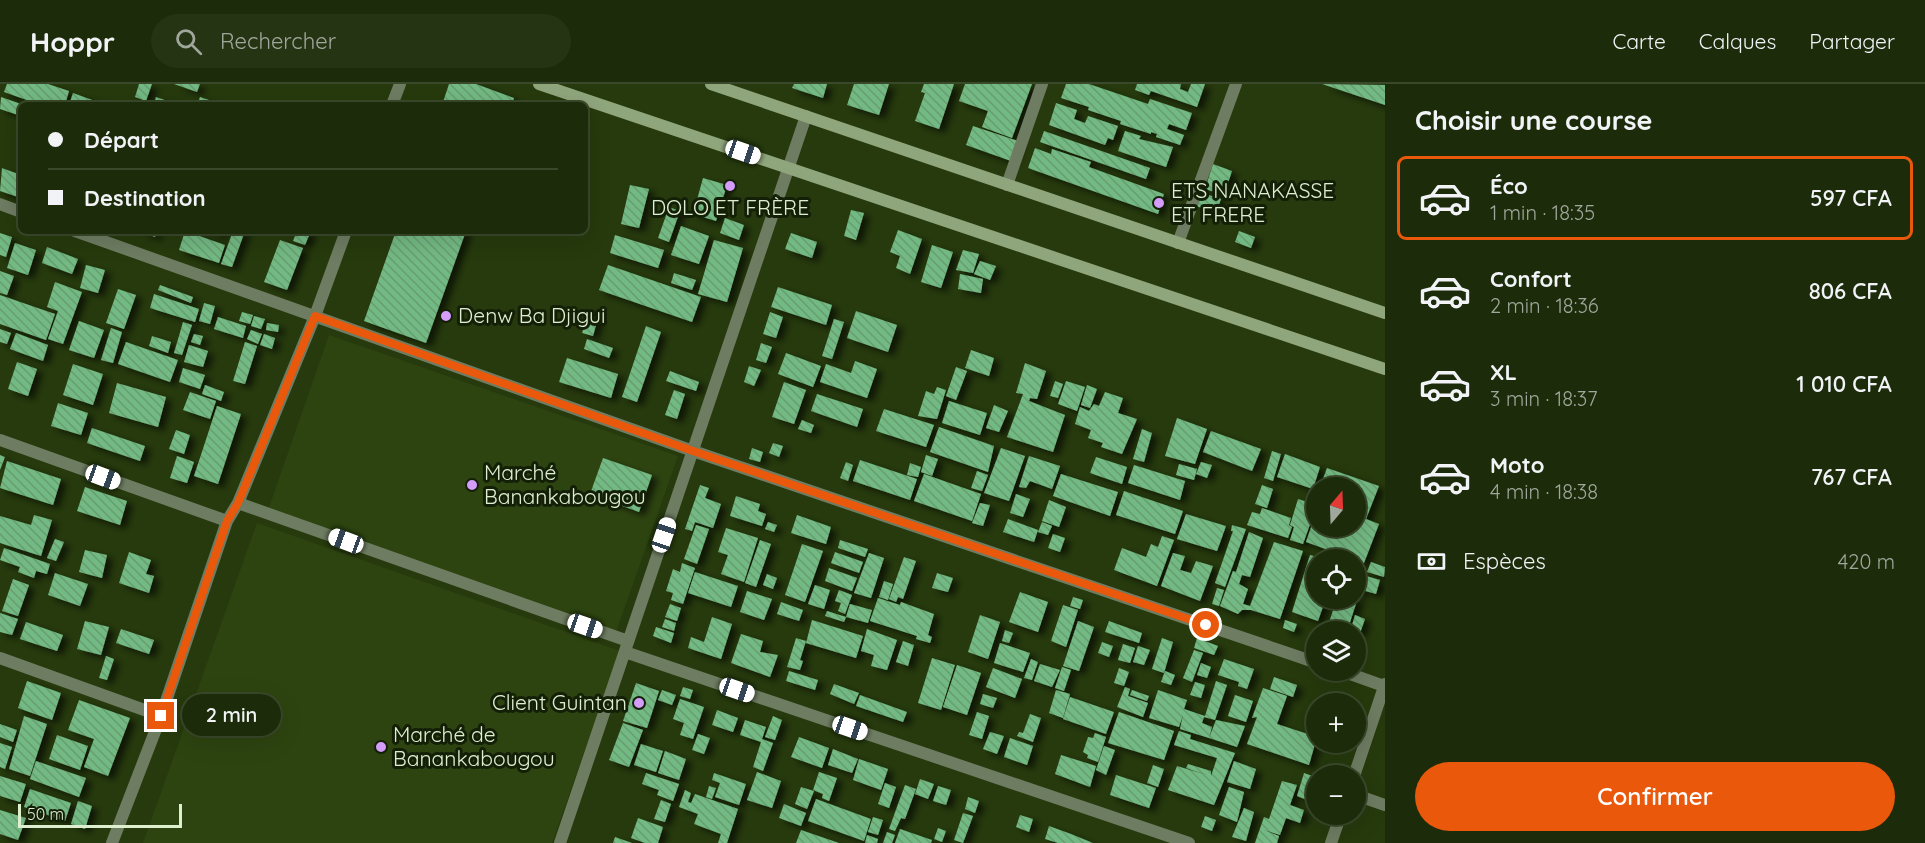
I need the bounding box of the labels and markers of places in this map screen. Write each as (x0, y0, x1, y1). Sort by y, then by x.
place label: ETS NANAKASSE ET FRERE (1171, 177, 1334, 227)
marker: DOLO ET FRÈRE (723, 179, 737, 193)
place label: DOLO ET FRÈRE (651, 194, 809, 220)
marker: ETS NANAKASSE ET FRERE (1152, 196, 1166, 210)
place label: Denw Ba Djigui (458, 302, 606, 328)
marker: Denw Ba Djigui (439, 309, 453, 323)
place label: Marché Banankabougou (484, 459, 646, 509)
marker: Marché Banankabougou (465, 478, 479, 492)
place label: Client Guintan (492, 689, 627, 715)
marker: Client Guintan (632, 696, 646, 710)
place label: Marché de Banankabougou (393, 721, 555, 771)
marker: Marché de Banankabougou (374, 740, 388, 754)

